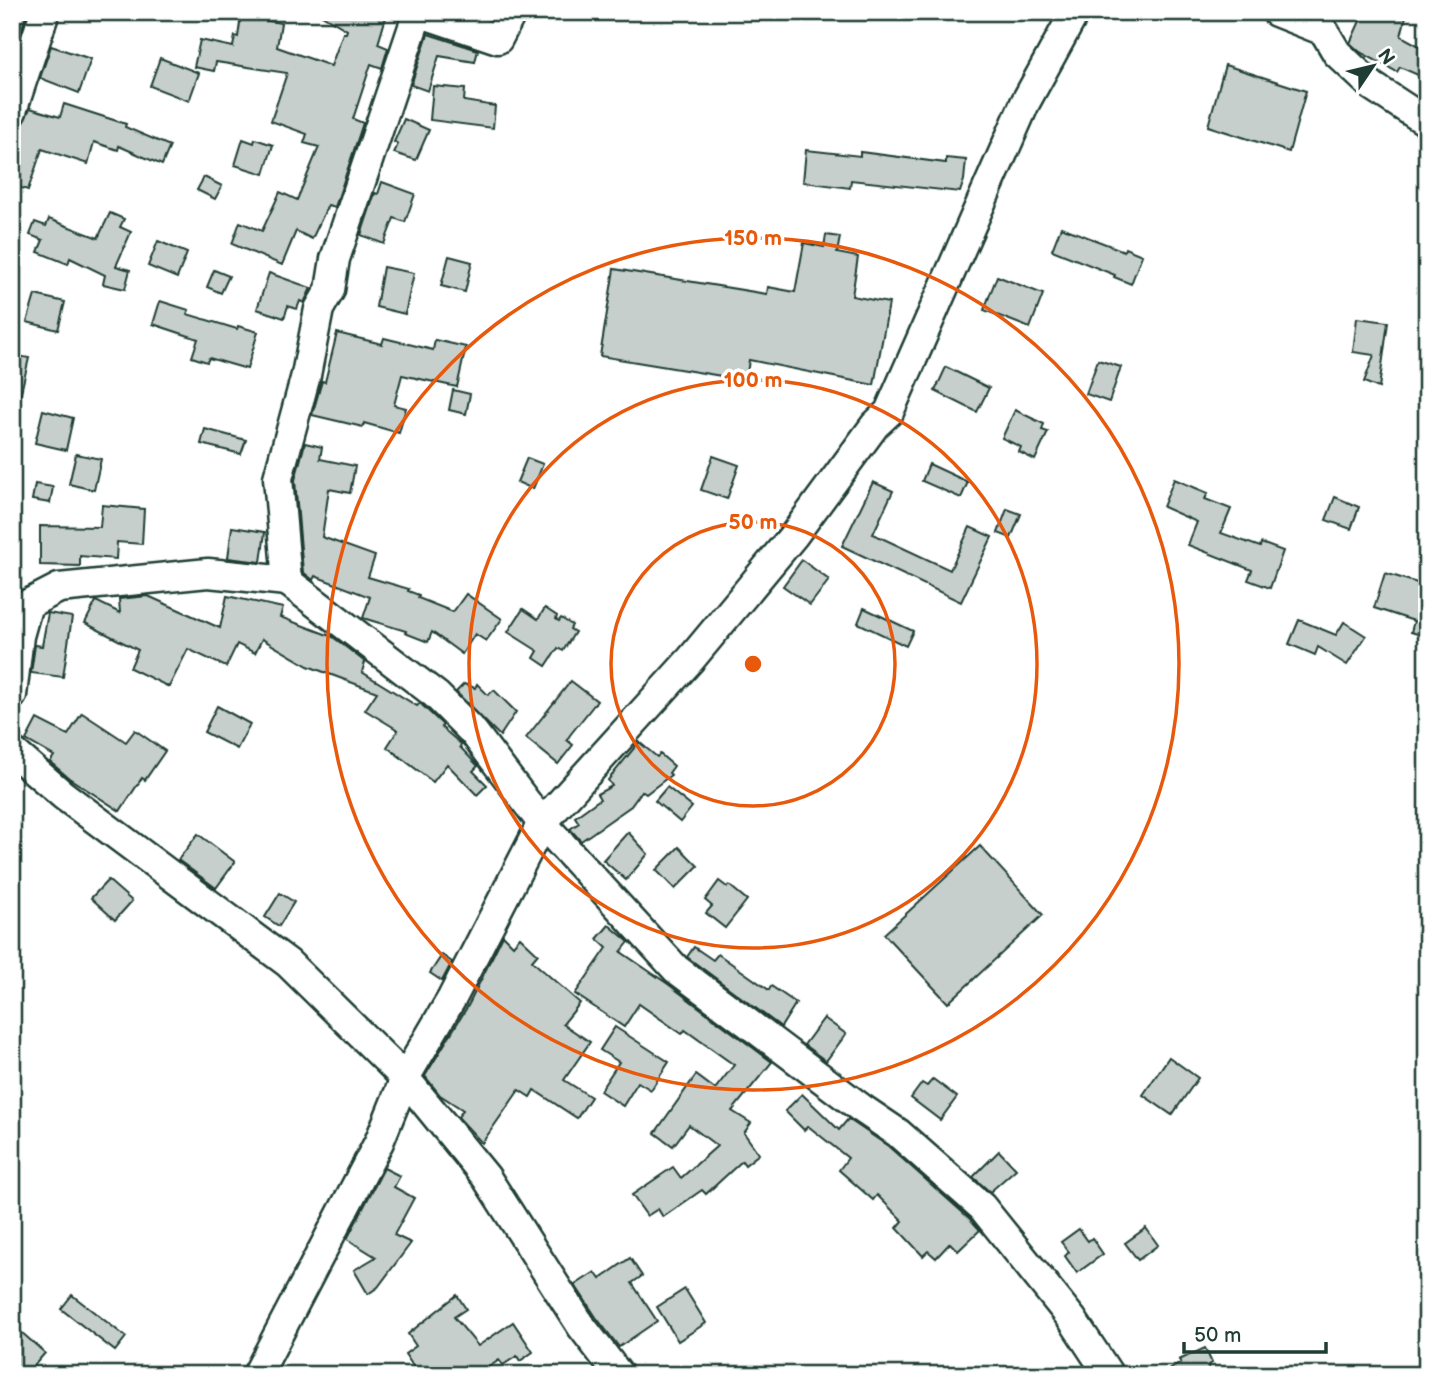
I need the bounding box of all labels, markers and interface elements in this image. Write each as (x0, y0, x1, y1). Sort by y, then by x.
north arrow (1338, 32, 1408, 102)
text: N (1372, 45, 1399, 70)
text: 150 m (724, 226, 782, 251)
text: 100 m (724, 368, 782, 393)
text: 50 m (729, 510, 777, 535)
centre of rings (741, 652, 765, 676)
scale bar (1184, 1310, 1325, 1354)
text: 50 m (1194, 1323, 1241, 1348)

